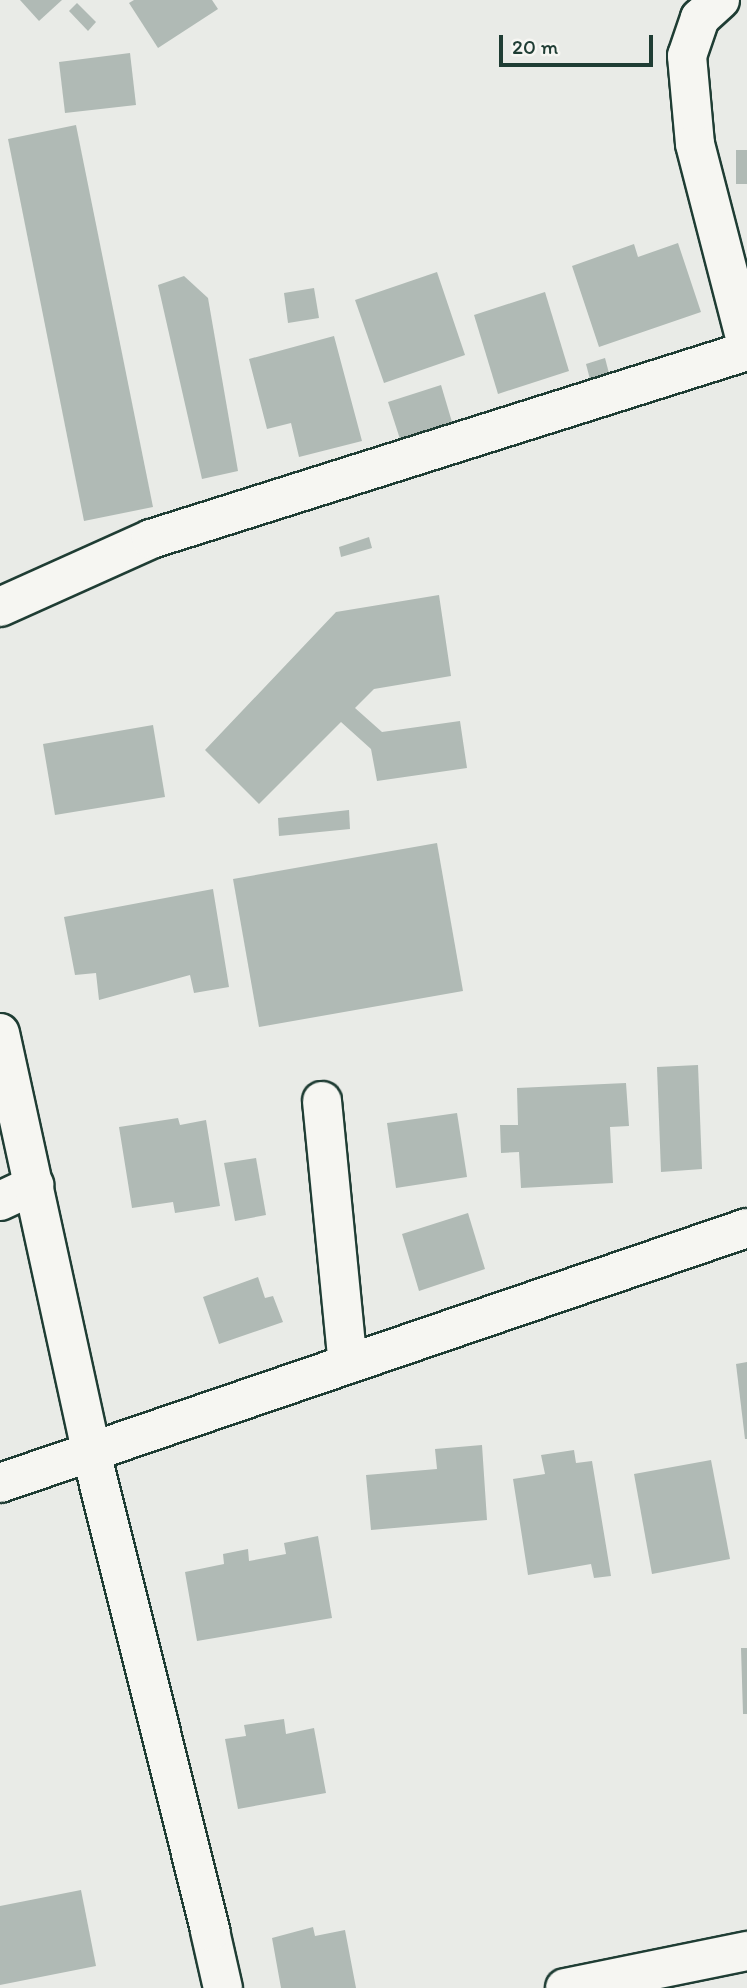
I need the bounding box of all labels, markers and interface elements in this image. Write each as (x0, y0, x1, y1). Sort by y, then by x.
scale bar (502, 21, 656, 65)
text: 20 m (512, 34, 558, 59)

